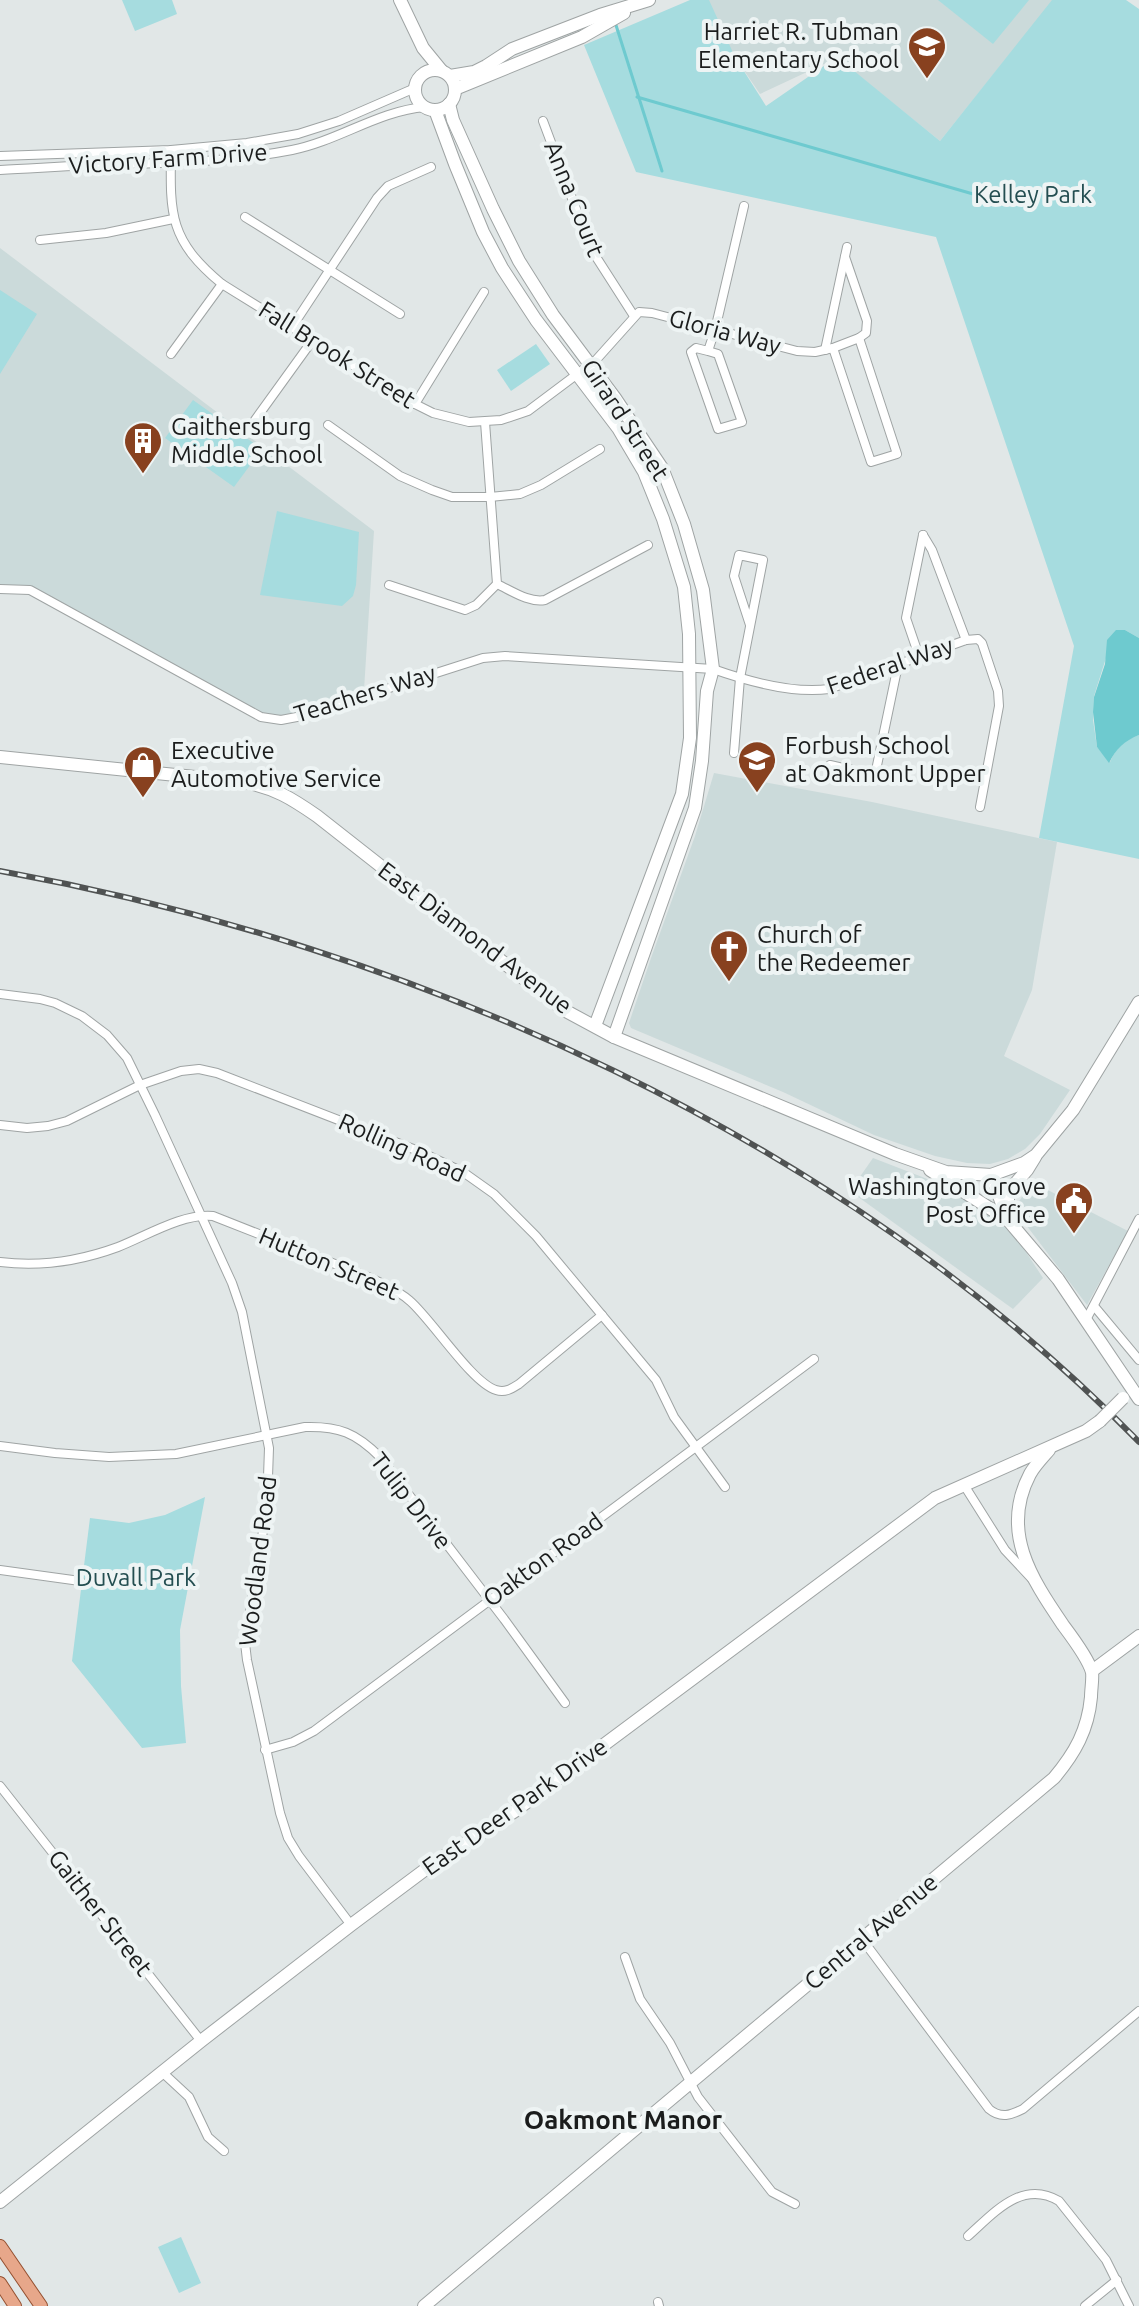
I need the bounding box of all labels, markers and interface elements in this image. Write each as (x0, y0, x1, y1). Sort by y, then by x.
place label: Harriet R. Tubman Elementary School (698, 18, 899, 73)
school or university icon: Harriet R. Tubman Elementary School (906, 25, 948, 80)
street label: Anna Court (539, 137, 610, 261)
street label: Victory Farm Drive (68, 138, 268, 179)
park label: Kelley Park (974, 181, 1092, 208)
street label: Fall Brook Street (254, 296, 421, 414)
street label: Gloria Way (666, 304, 784, 359)
street label: Girard Street (576, 354, 675, 486)
place label: Gaithersburg Middle School (171, 413, 323, 468)
building icon: Gaithersburg Middle School (122, 420, 164, 475)
street label: Federal Way (823, 631, 957, 700)
street label: Teachers Way (291, 659, 439, 728)
place label: Forbush School at Oakmont Upper (785, 732, 986, 787)
place label: Executive Automotive Service (171, 737, 381, 792)
school or university icon: Forbush School at Oakmont Upper (736, 739, 778, 794)
shop icon: Executive Automotive Service (122, 744, 164, 799)
street label: East Diamond Avenue (373, 856, 577, 1019)
place label: Church of the Redeemer (757, 921, 911, 976)
church icon: Church of the Redeemer (708, 928, 750, 983)
street label: Rolling Road (335, 1108, 470, 1187)
place label: Washington Grove Post Office (848, 1173, 1046, 1228)
public building icon: Washington Grove Post Office (1053, 1180, 1095, 1235)
street label: Hutton Street (255, 1222, 404, 1305)
street label: Tulip Drive (365, 1447, 457, 1554)
street label: Woodland Road (234, 1474, 281, 1648)
street label: Oakton Road (478, 1507, 608, 1612)
park label: Duvall Park (76, 1564, 196, 1591)
street label: East Deer Park Drive (417, 1733, 612, 1880)
street label: Gaither Street (43, 1844, 158, 1981)
street label: Central Avenue (799, 1868, 943, 1995)
district label: Oakmont Manor (524, 2105, 723, 2134)

